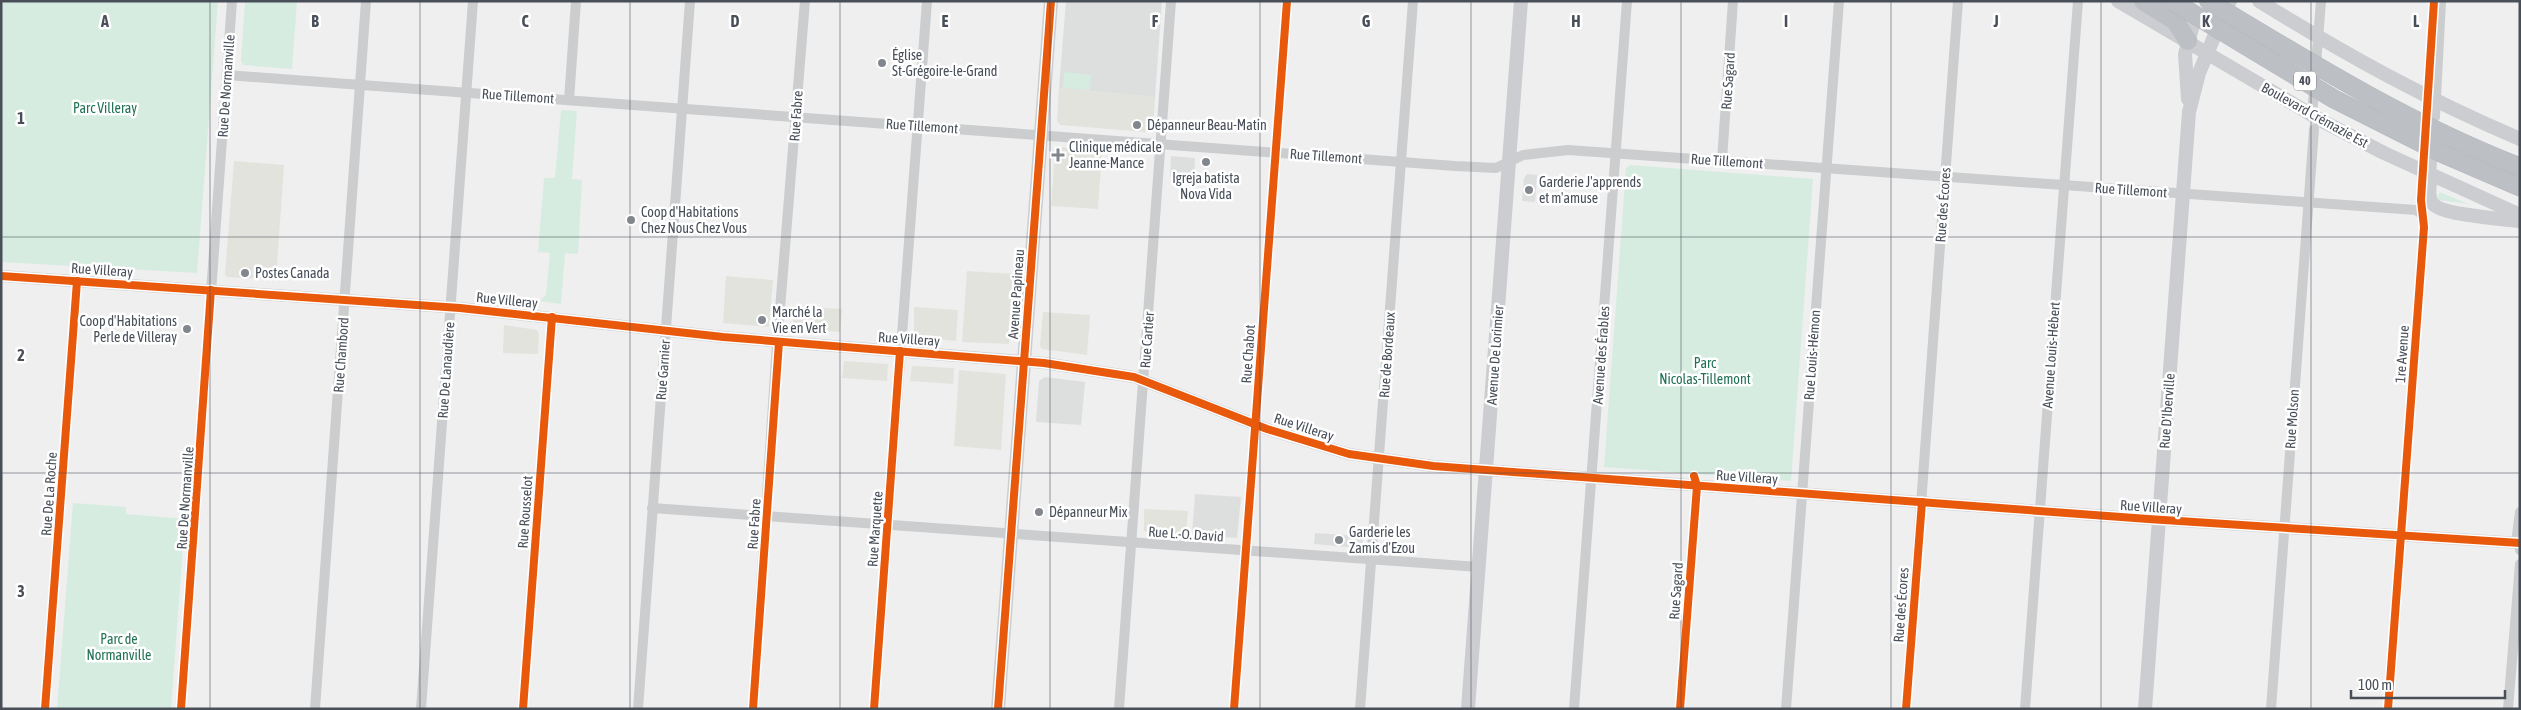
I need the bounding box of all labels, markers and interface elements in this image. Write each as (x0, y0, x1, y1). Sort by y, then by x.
text: A (100, 12, 109, 30)
text: B (311, 12, 319, 30)
text: C (521, 12, 529, 30)
text: D (731, 12, 740, 30)
text: E (942, 12, 949, 30)
text: F (1152, 12, 1159, 30)
text: G (1362, 12, 1371, 30)
text: H (1571, 12, 1581, 30)
text: I (1784, 12, 1788, 30)
text: J (1992, 12, 1999, 30)
text: K (2202, 12, 2210, 30)
text: L (2413, 12, 2420, 30)
street label: Rue De Normanville (214, 34, 238, 138)
place label: Église St-Grégoire-le-Grand (892, 47, 997, 79)
street label: Rue Sagard (1718, 52, 1738, 110)
marker: Église St-Grégoire-le-Grand (876, 57, 888, 69)
road number: 40 (2294, 72, 2316, 90)
street label: Boulevard Crémazie Est (2259, 79, 2371, 151)
street label: Rue Tillemont (481, 85, 555, 107)
street label: Rue Fabre (786, 90, 806, 142)
park label: Parc Villeray (73, 100, 137, 116)
text: 1 (17, 109, 25, 127)
street label: Rue Tillemont (885, 115, 959, 137)
place label: Dépanneur Beau-Matin (1147, 117, 1267, 133)
marker: Dépanneur Beau-Matin (1131, 119, 1143, 131)
place label: Clinique médicale Jeanne-Mance (1069, 139, 1162, 171)
street label: Rue Tillemont (1289, 145, 1363, 167)
marker: Clinique médicale Jeanne-Mance (1051, 148, 1065, 162)
street label: Rue Tillemont (1690, 150, 1764, 172)
marker: Igreja batista Nova Vida (1200, 156, 1212, 168)
street label: Rue des Écores (1932, 167, 1954, 243)
place label: Igreja batista Nova Vida (1172, 170, 1240, 202)
place label: Garderie J'apprends et m'amuse (1539, 174, 1641, 206)
street label: Rue Tillemont (2094, 179, 2168, 201)
marker: Garderie J'apprends et m'amuse (1523, 184, 1535, 196)
place label: Coop d'Habitations Chez Nous Chez Vous (641, 204, 747, 236)
marker: Coop d'Habitations Chez Nous Chez Vous (625, 214, 637, 226)
street label: Avenue Papineau (1005, 249, 1027, 339)
street label: Rue Villeray (71, 260, 134, 280)
place label: Postes Canada (255, 265, 330, 281)
marker: Postes Canada (239, 267, 251, 279)
street label: Rue Villeray (475, 289, 539, 311)
street label: Avenue Louis-Hébert (2039, 301, 2063, 409)
place label: Marché la Vie en Vert (772, 304, 826, 336)
street label: Avenue De Lorimier (1484, 304, 1507, 405)
street label: Avenue des Érables (1590, 305, 1612, 405)
street label: Rue Louis-Hémon (1801, 309, 1823, 401)
street label: Rue Cartier (1137, 310, 1157, 369)
street label: Rue de Bordeaux (1376, 311, 1398, 399)
place label: Coop d'Habitations Perle de Villeray (79, 313, 177, 345)
marker: Marché la Vie en Vert (756, 314, 768, 326)
street label: Rue Chambord (330, 317, 352, 393)
street label: Rue De Lanaudière (435, 321, 457, 419)
marker: Coop d'Habitations Perle de Villeray (181, 323, 193, 335)
street label: Rue Chabot (1238, 324, 1258, 384)
street label: 1re Avenue (2392, 325, 2412, 383)
street label: Rue Villeray (878, 329, 941, 349)
street label: Rue Garnier (653, 338, 673, 401)
text: 2 (17, 346, 25, 364)
park label: Parc Nicolas-Tillemont (1659, 355, 1751, 387)
street label: Rue D'Iberville (2156, 373, 2178, 449)
street label: Rue Molson (2282, 388, 2302, 450)
street label: Rue Villeray (1272, 410, 1336, 444)
street label: Rue De Normanville (173, 446, 197, 550)
street label: Rue De La Roche (38, 452, 60, 536)
street label: Rue Villeray (1716, 467, 1779, 487)
street label: Rue Rousselot (514, 475, 536, 549)
street label: Rue Marquette (864, 490, 886, 568)
street label: Rue Villeray (2120, 497, 2183, 517)
street label: Rue Fabre (744, 498, 764, 550)
place label: Dépanneur Mix (1049, 504, 1128, 520)
marker: Dépanneur Mix (1033, 506, 1045, 518)
street label: Rue L.-O. David (1148, 523, 1224, 545)
place label: Garderie les Zamis d'Ezou (1349, 524, 1415, 556)
marker: Garderie les Zamis d'Ezou (1333, 534, 1345, 546)
street label: Rue Sagard (1666, 562, 1686, 620)
street label: Rue des Écores (1890, 567, 1912, 643)
text: 3 (17, 582, 25, 600)
park label: Parc de Normanville (87, 631, 151, 663)
scale bar (2351, 668, 2505, 700)
text: 100 m (2358, 676, 2392, 693)

